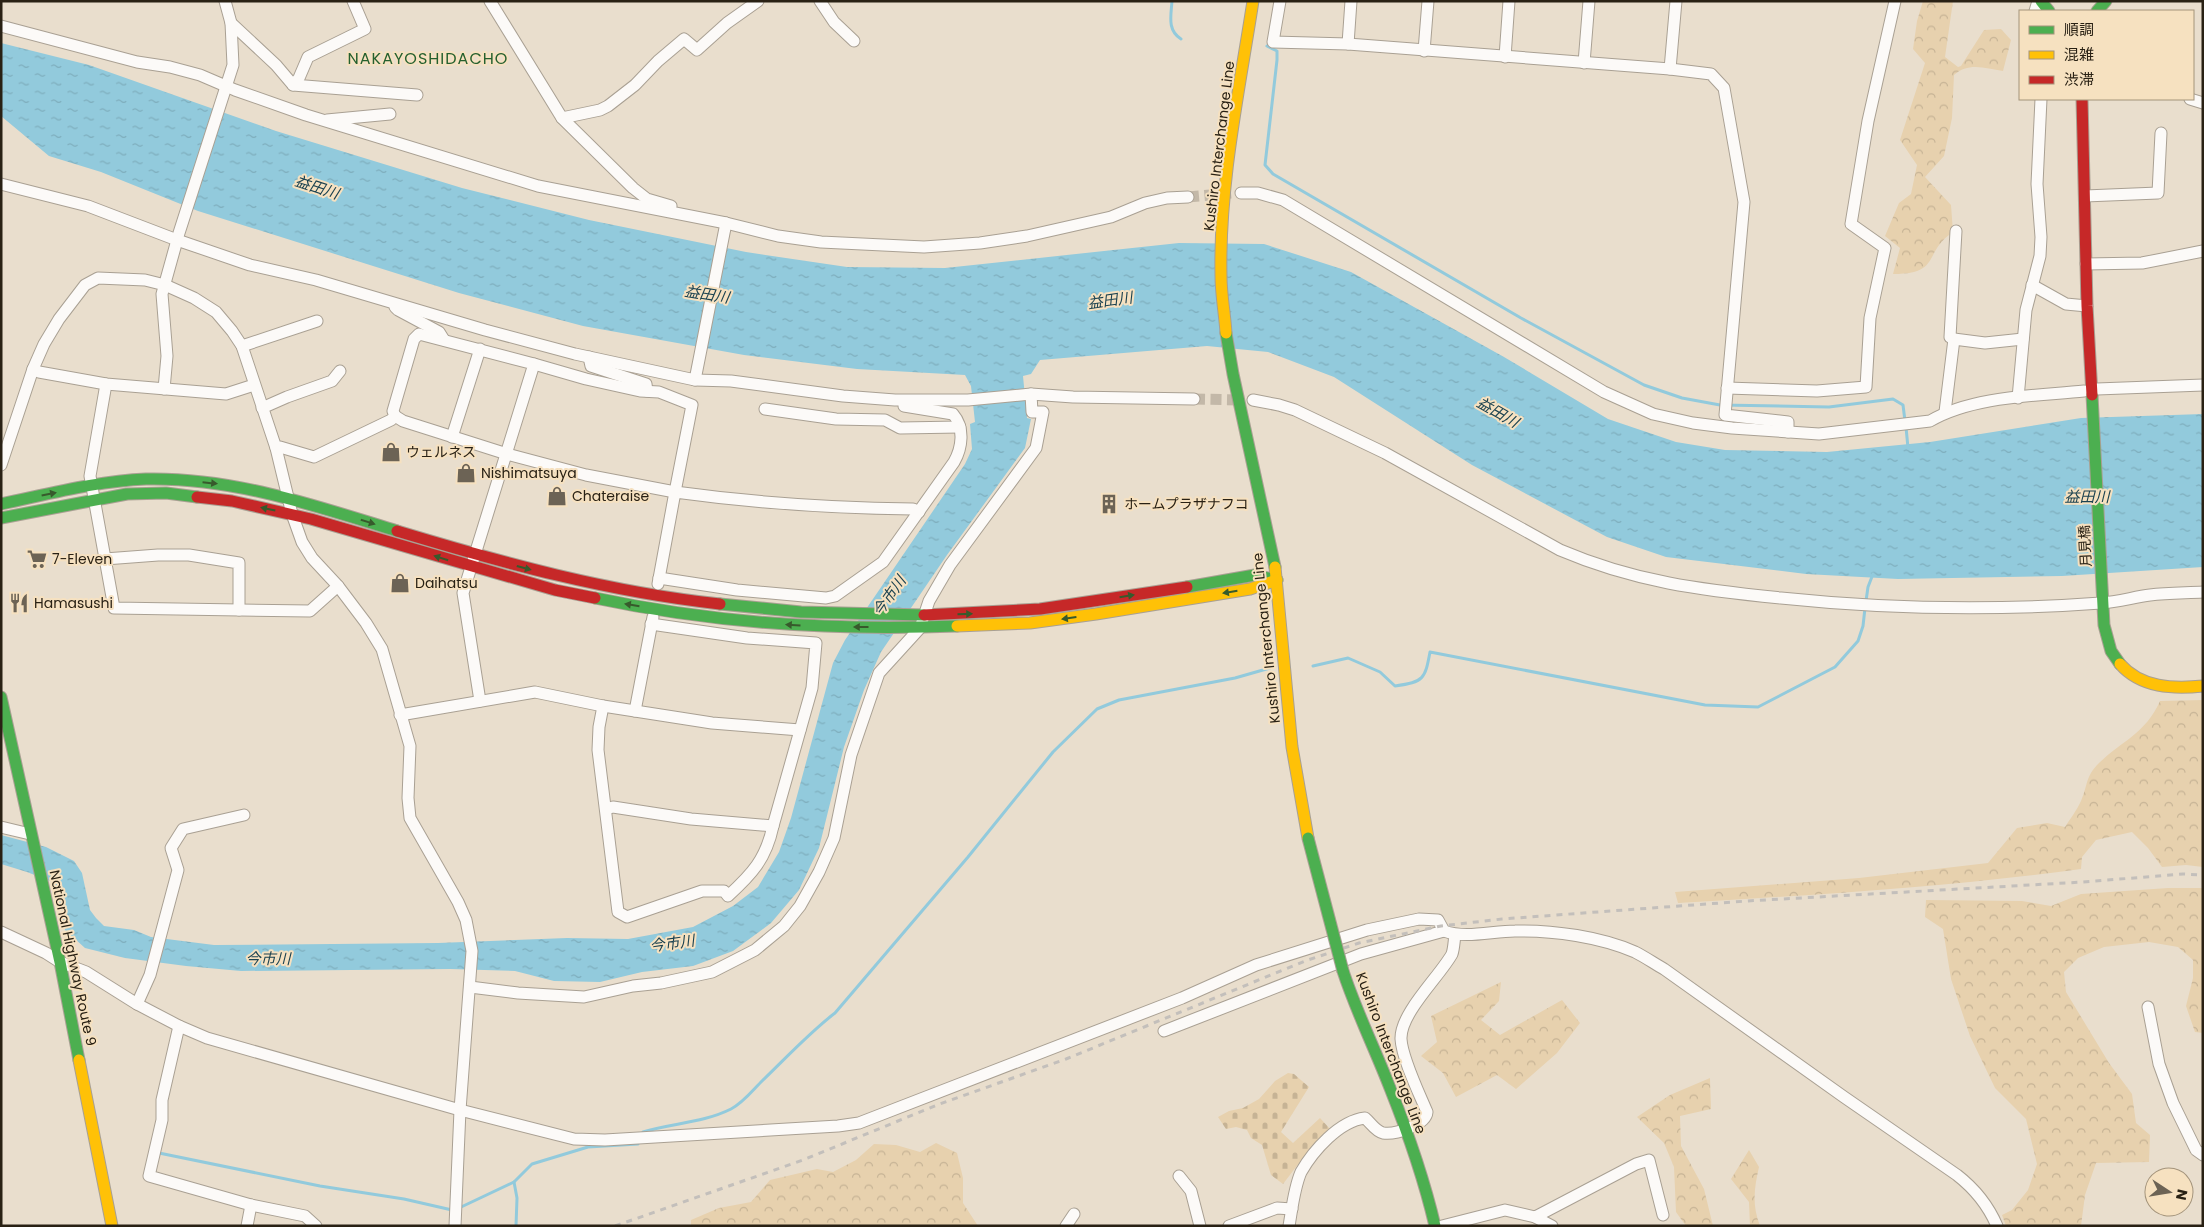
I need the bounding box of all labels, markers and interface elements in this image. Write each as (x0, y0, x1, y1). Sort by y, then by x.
legend (2019, 10, 2194, 100)
text: 順調 (2064, 19, 2094, 40)
text: 混雑 (2064, 44, 2094, 65)
district label: NAKAYOSHIDACHO (348, 47, 508, 70)
street label: Kushiro Interchange Line (1199, 59, 1239, 232)
text: 渋滞 (2064, 69, 2094, 90)
water label: 益田川 (292, 170, 344, 205)
water label: 益田川 (683, 280, 733, 308)
water label: 益田川 (1086, 286, 1136, 314)
water label: 益田川 (1473, 392, 1524, 433)
shop icon: ウェルネス (380, 441, 402, 463)
place label: ウェルネス (406, 442, 476, 462)
shop icon: Nishimatsuya (455, 462, 477, 484)
place label: Nishimatsuya (481, 463, 577, 483)
one-way arrow (202, 479, 218, 487)
shop icon: Chateraise (546, 485, 568, 507)
place label: Chateraise (572, 486, 649, 506)
water label: 益田川 (2064, 486, 2111, 507)
one-way arrow (41, 490, 57, 498)
building icon: ホームプラザナフコ (1098, 493, 1120, 515)
place label: ホームプラザナフコ (1124, 494, 1249, 514)
one-way arrow (260, 505, 275, 513)
one-way arrow (360, 519, 375, 526)
street label: 月見橋 (2074, 525, 2096, 567)
supermarket icon: 7-Eleven (26, 548, 48, 570)
place label: 7-Eleven (52, 549, 112, 569)
street label: Kushiro Interchange Line (1247, 551, 1285, 724)
one-way arrow (433, 553, 448, 561)
one-way arrow (516, 564, 531, 572)
water label: 今市川 (867, 570, 912, 620)
shop icon: Daihatsu (389, 572, 411, 594)
place label: Daihatsu (415, 573, 478, 593)
one-way arrow (1222, 589, 1238, 597)
restaurant icon: Hamasushi (8, 592, 30, 614)
one-way arrow (1119, 592, 1135, 600)
place label: Hamasushi (34, 593, 113, 613)
one-way arrow (624, 601, 640, 609)
one-way arrow (957, 609, 973, 617)
one-way arrow (1061, 614, 1077, 622)
one-way arrow (785, 621, 801, 629)
one-way arrow (852, 623, 868, 631)
street label: National Highway Route 9 (45, 868, 101, 1048)
water label: 今市川 (648, 929, 698, 957)
water label: 今市川 (245, 948, 292, 969)
street label: Kushiro Interchange Line (1351, 969, 1431, 1137)
north arrow (2144, 1167, 2194, 1217)
text: N (2171, 1187, 2193, 1202)

